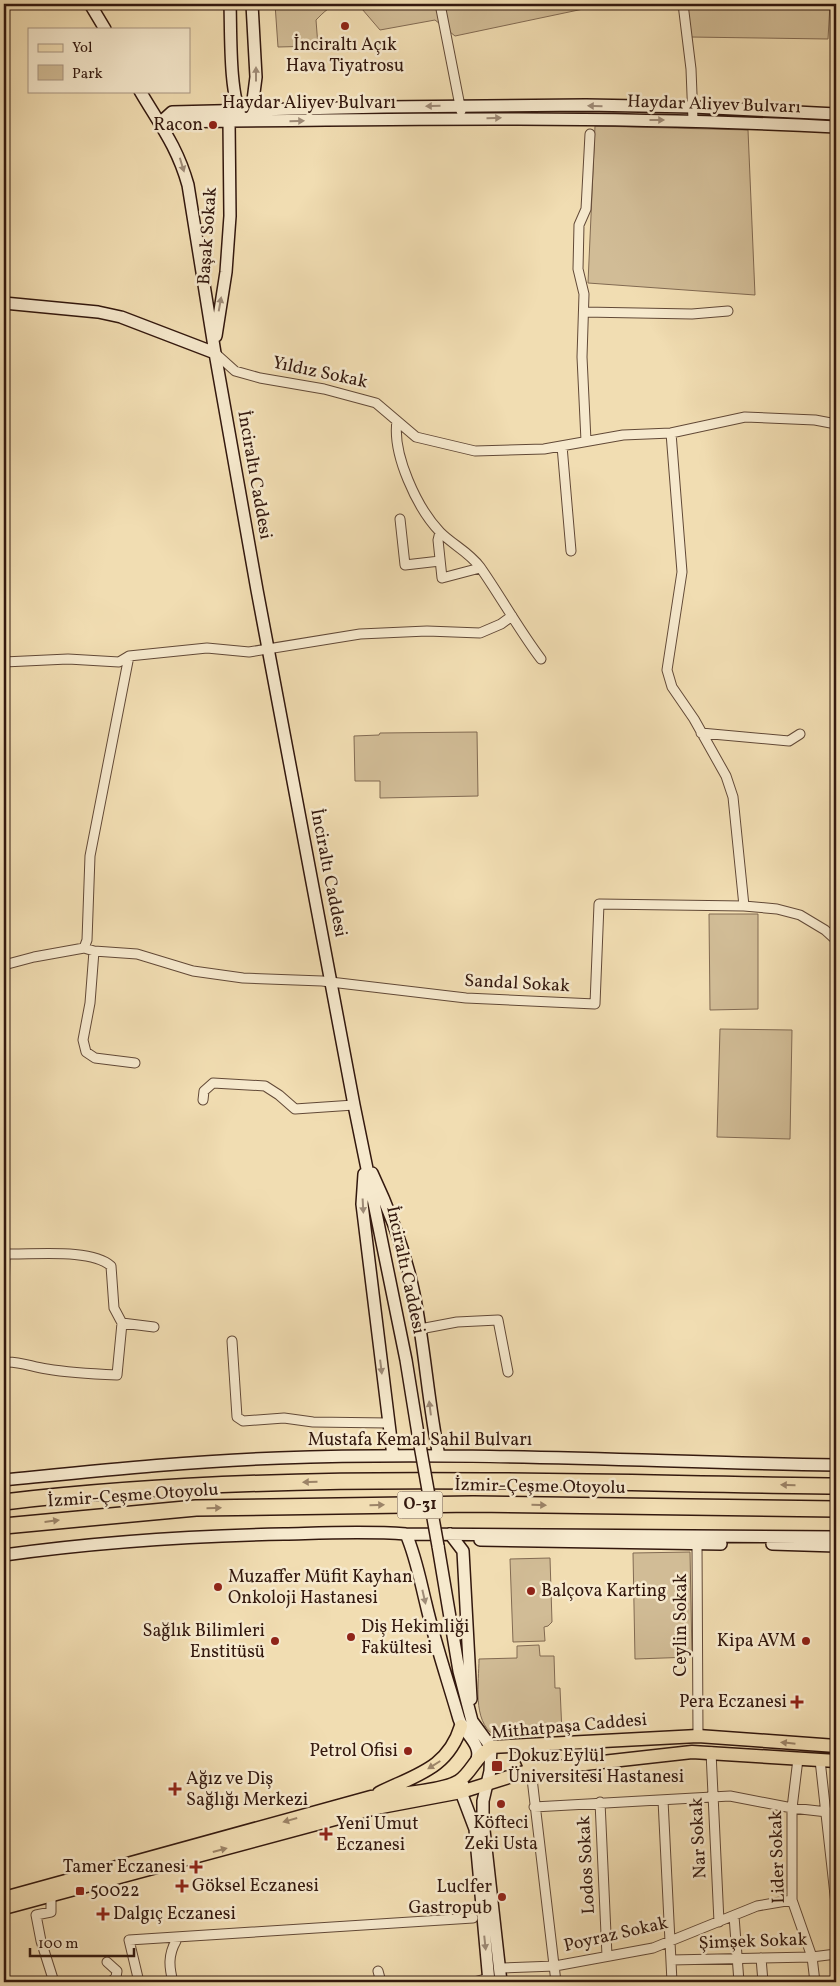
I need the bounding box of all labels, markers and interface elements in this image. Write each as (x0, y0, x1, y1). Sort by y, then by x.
marker: İnciraltı Açık Hava Tiyatrosu (339, 20, 351, 32)
legend (28, 28, 190, 92)
place label: İnciraltı Açık Hava Tiyatrosu (286, 33, 404, 79)
text: Yol (72, 38, 92, 59)
text: Park (72, 64, 103, 85)
one-way arrow (252, 66, 260, 82)
street label: Haydar Aliyev Bulvarı (627, 89, 801, 121)
street label: Haydar Aliyev Bulvarı (222, 91, 396, 116)
one-way arrow (587, 101, 603, 109)
one-way arrow (424, 102, 440, 110)
place label: Racon (153, 113, 203, 138)
one-way arrow (486, 114, 502, 122)
one-way arrow (649, 116, 665, 124)
one-way arrow (289, 117, 305, 125)
marker: Racon (207, 119, 219, 131)
one-way arrow (179, 158, 187, 173)
street label: Başak Sokak (192, 186, 224, 286)
one-way arrow (217, 296, 225, 312)
street label: Yıldız Sokak (270, 351, 370, 395)
street label: İnciraltı Caddesi (230, 409, 278, 541)
street label: İnciraltı Caddesi (303, 807, 353, 939)
street label: Sandal Sokak (464, 969, 571, 999)
one-way arrow (359, 1198, 367, 1214)
street label: İnciraltı Caddesi (379, 1204, 431, 1336)
one-way arrow (377, 1360, 385, 1376)
one-way arrow (426, 1400, 434, 1416)
street label: Mustafa Kemal Sahil Bulvarı (308, 1428, 532, 1453)
street label: İzmir-Çeşme Otoyolu (454, 1473, 626, 1501)
street label: İzmir-Çeşme Otoyolu (47, 1478, 219, 1514)
one-way arrow (302, 1478, 318, 1486)
one-way arrow (779, 1481, 795, 1489)
road number: O-31 (398, 1492, 442, 1518)
one-way arrow (369, 1501, 385, 1509)
one-way arrow (531, 1501, 547, 1509)
one-way arrow (206, 1504, 222, 1512)
one-way arrow (44, 1517, 60, 1525)
place label: Muzaffer Müfit Kayhan Onkoloji Hastanesi (228, 1565, 413, 1611)
street label: Ceylin Sokak (669, 1573, 694, 1676)
place label: Balçova Karting (541, 1579, 666, 1604)
marker: Muzaffer Müfit Kayhan Onkoloji Hastanesi (212, 1581, 224, 1593)
marker: Balçova Karting (525, 1585, 537, 1597)
one-way arrow (420, 1590, 428, 1605)
place label: Diş Hekimliği Fakültesi (361, 1615, 470, 1661)
place label: Sağlık Bilimleri Enstitüsü (142, 1619, 265, 1665)
place label: Kipa AVM (717, 1629, 796, 1654)
marker: Diş Hekimliği Fakültesi (345, 1631, 357, 1643)
marker: Sağlık Bilimleri Enstitüsü (269, 1635, 281, 1647)
marker: Kipa AVM (800, 1635, 812, 1647)
place label: Pera Eczanesi (679, 1690, 787, 1715)
marker: Pera Eczanesi (791, 1696, 803, 1708)
street label: Mithatpaşa Caddesi (490, 1708, 648, 1746)
place label: Petrol Ofisi (310, 1739, 398, 1764)
one-way arrow (779, 1739, 795, 1747)
place label: Dokuz Eylül Üniversitesi Hastanesi (508, 1744, 684, 1790)
marker: Petrol Ofisi (402, 1745, 414, 1757)
marker: Dokuz Eylül Üniversitesi Hastanesi (490, 1759, 504, 1773)
one-way arrow (428, 1760, 441, 1769)
place label: Ağız ve Diş Sağlığı Merkezi (186, 1767, 308, 1813)
marker: Ağız ve Diş Sağlığı Merkezi (168, 1782, 182, 1796)
street label: Nar Sokak (684, 1797, 714, 1879)
marker: Köfteci Zeki Usta (495, 1798, 507, 1810)
street label: Lider Sokak (764, 1810, 792, 1904)
place label: Köfteci Zeki Usta (464, 1811, 538, 1857)
place label: Yeni Umut Eczanesi (336, 1812, 419, 1858)
street label: Lodos Sokak (572, 1815, 602, 1915)
one-way arrow (282, 1816, 297, 1824)
marker: Yeni Umut Eczanesi (320, 1828, 332, 1840)
one-way arrow (212, 1846, 227, 1854)
place label: Tamer Eczanesi (63, 1855, 186, 1880)
marker: Tamer Eczanesi (190, 1861, 202, 1873)
place label: Göksel Eczanesi (192, 1874, 319, 1899)
place label: Luclfer Gastropub (408, 1875, 492, 1921)
place label: 50022 (90, 1879, 140, 1904)
marker: Göksel Eczanesi (176, 1880, 188, 1892)
marker: 50022 (74, 1885, 86, 1897)
marker: Luclfer Gastropub (496, 1891, 508, 1903)
place label: Dalgıç Eczanesi (113, 1902, 236, 1927)
marker: Dalgıç Eczanesi (97, 1908, 109, 1920)
street label: Poyraz Sokak (561, 1911, 671, 1959)
scale bar (30, 1926, 134, 1958)
street label: Şimşek Sokak (698, 1928, 808, 1956)
text: 100 m (38, 1934, 78, 1955)
one-way arrow (482, 1935, 490, 1951)

